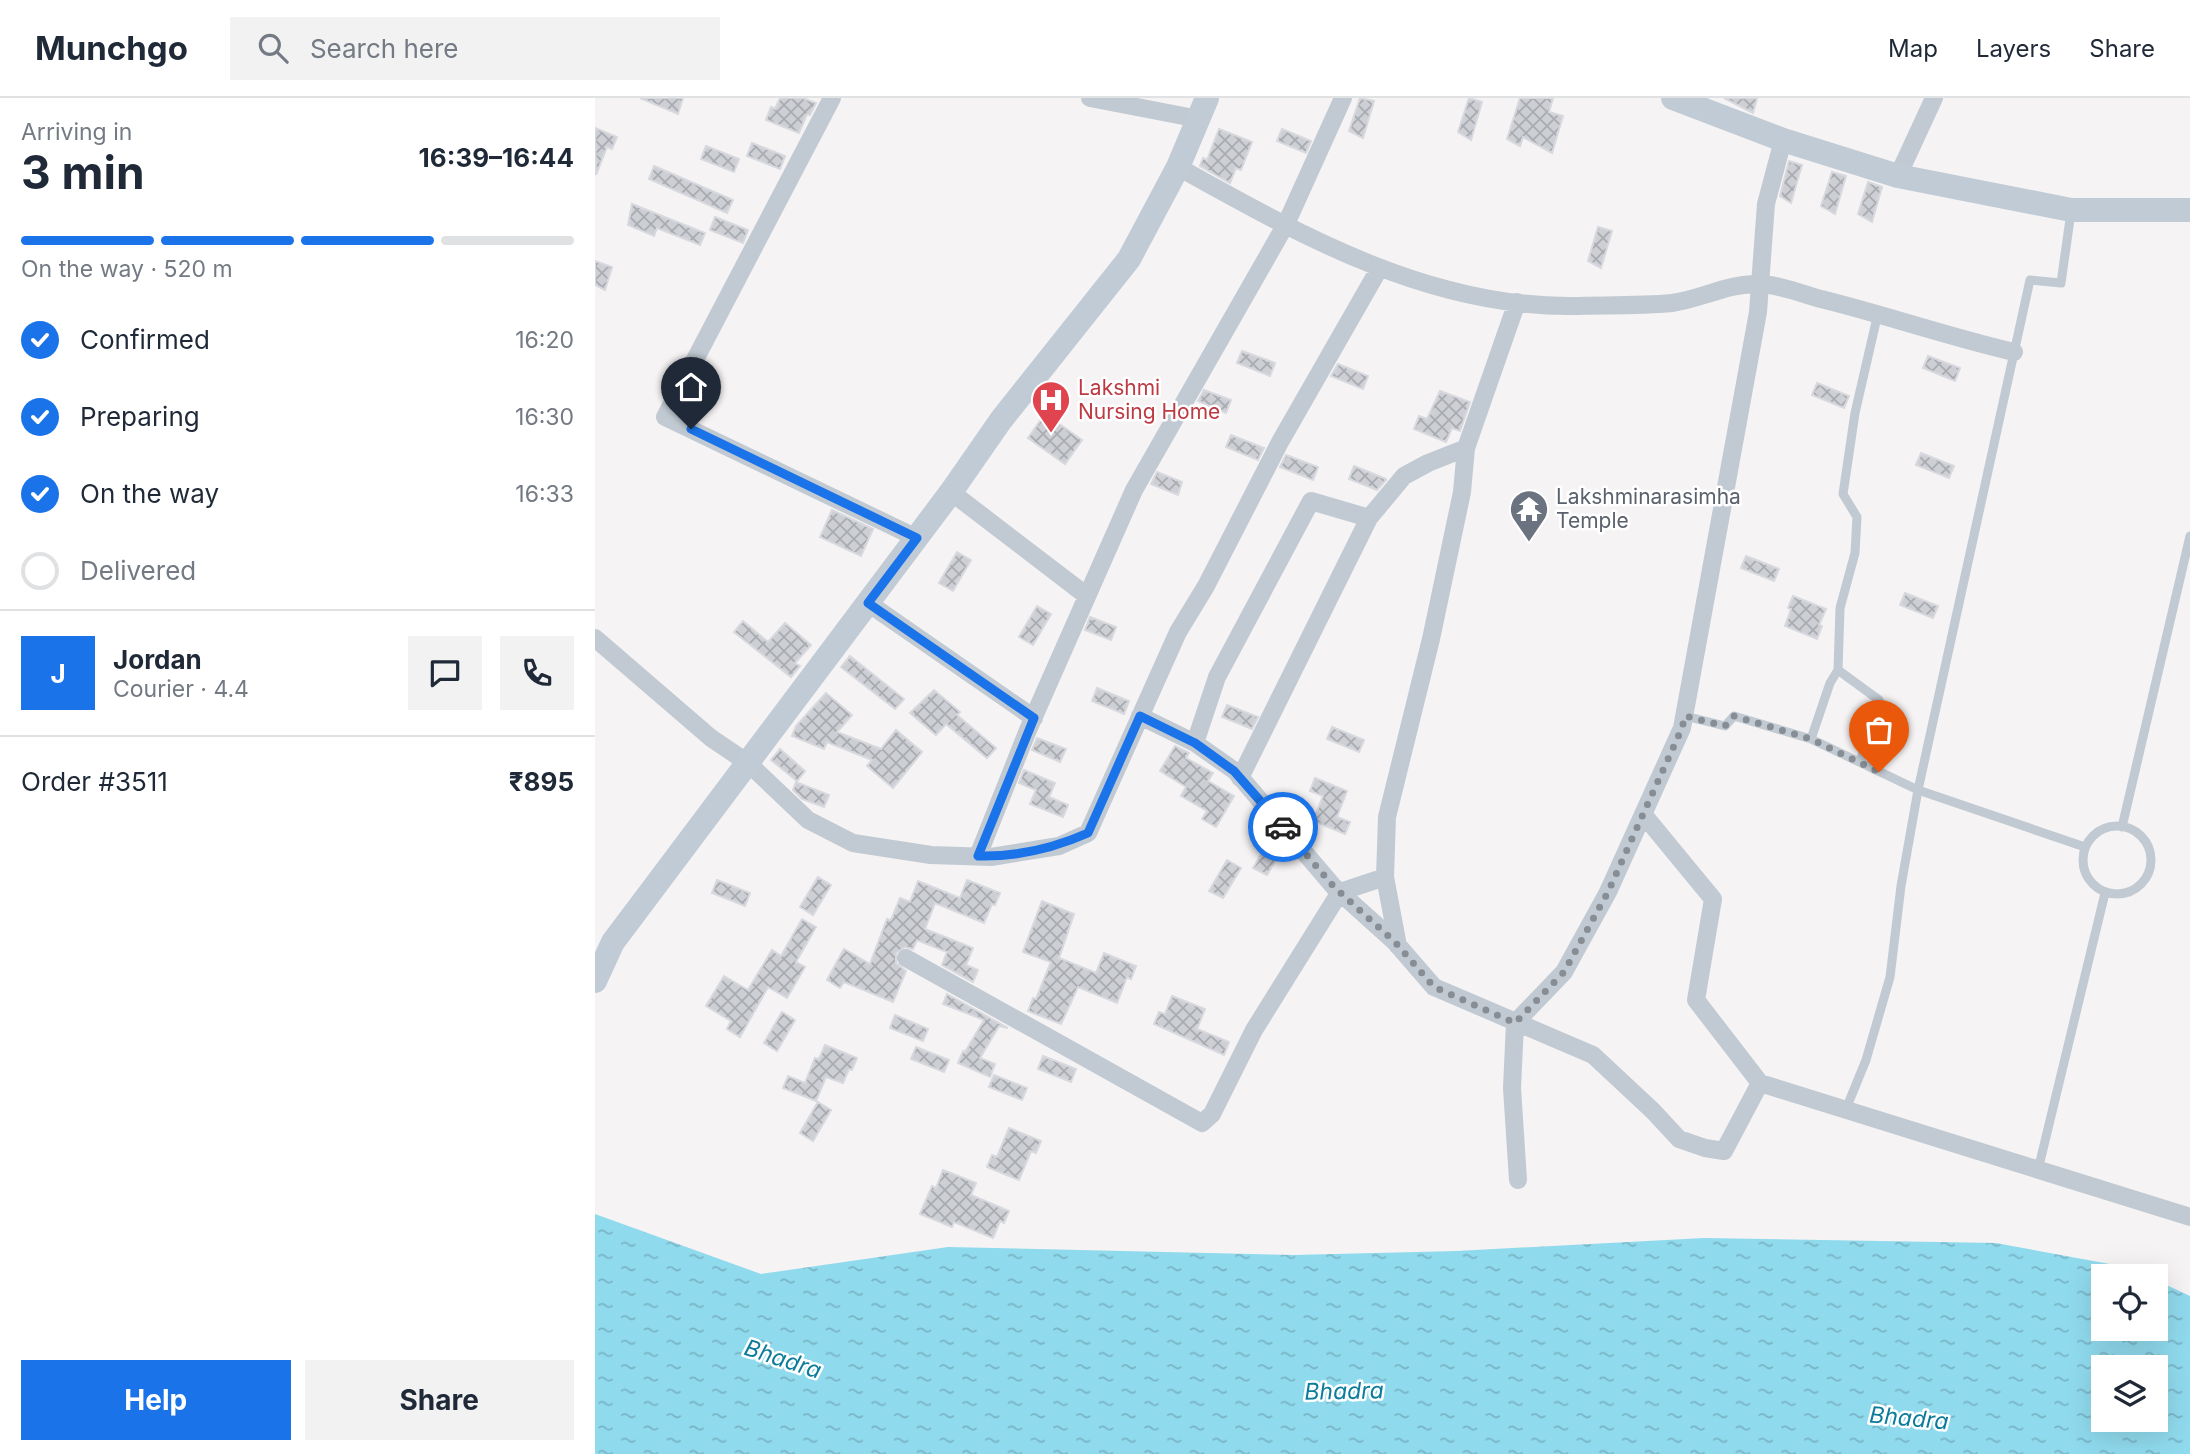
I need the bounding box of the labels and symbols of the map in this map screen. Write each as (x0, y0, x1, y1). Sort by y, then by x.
pin (661, 357, 721, 429)
place label: Lakshmi Nursing Home (1078, 375, 1220, 424)
hospital icon: Lakshmi Nursing Home (1030, 379, 1072, 434)
place label: Lakshminarasimha Temple (1556, 484, 1741, 533)
temple icon: Lakshminarasimha Temple (1508, 488, 1550, 543)
pin (1849, 700, 1909, 772)
courier (1248, 792, 1318, 862)
water label: Bhadra (741, 1333, 825, 1385)
water label: Bhadra (1304, 1376, 1384, 1406)
water label: Bhadra (1868, 1401, 1950, 1435)

